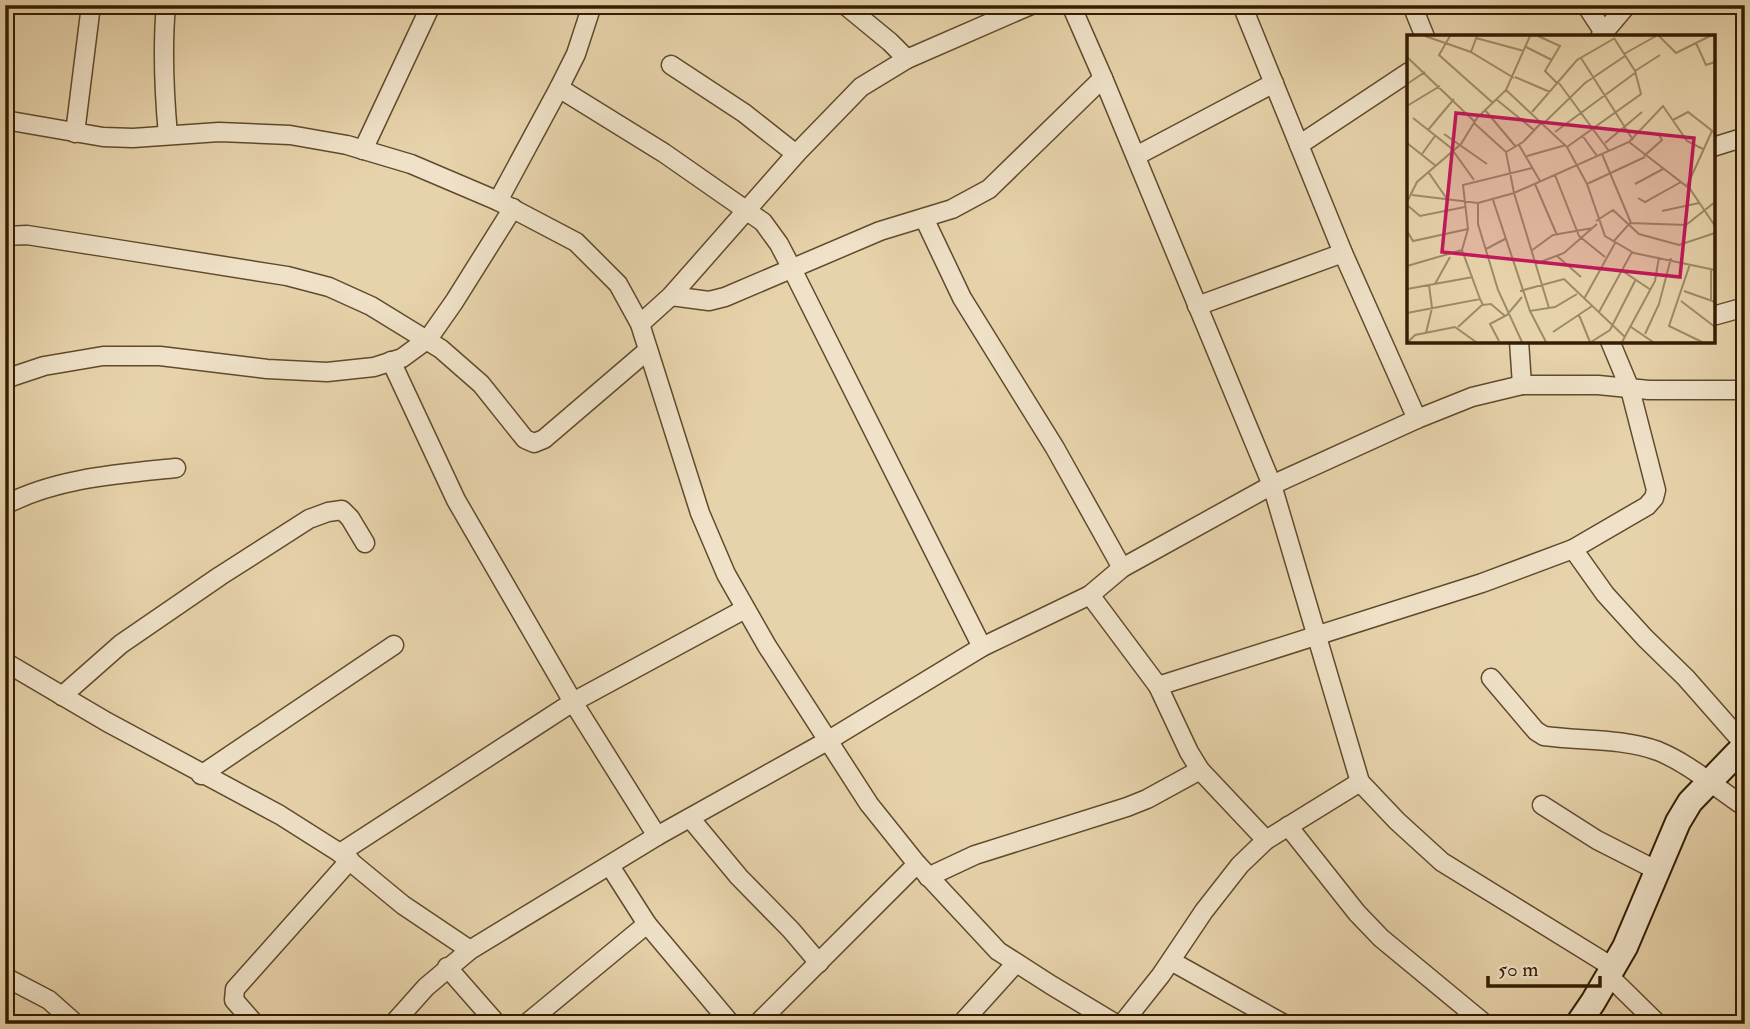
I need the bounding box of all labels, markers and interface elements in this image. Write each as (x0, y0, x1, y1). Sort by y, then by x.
inset map (1407, 35, 1715, 343)
scale bar (1488, 945, 1600, 989)
text: 50 m (1498, 956, 1539, 983)

